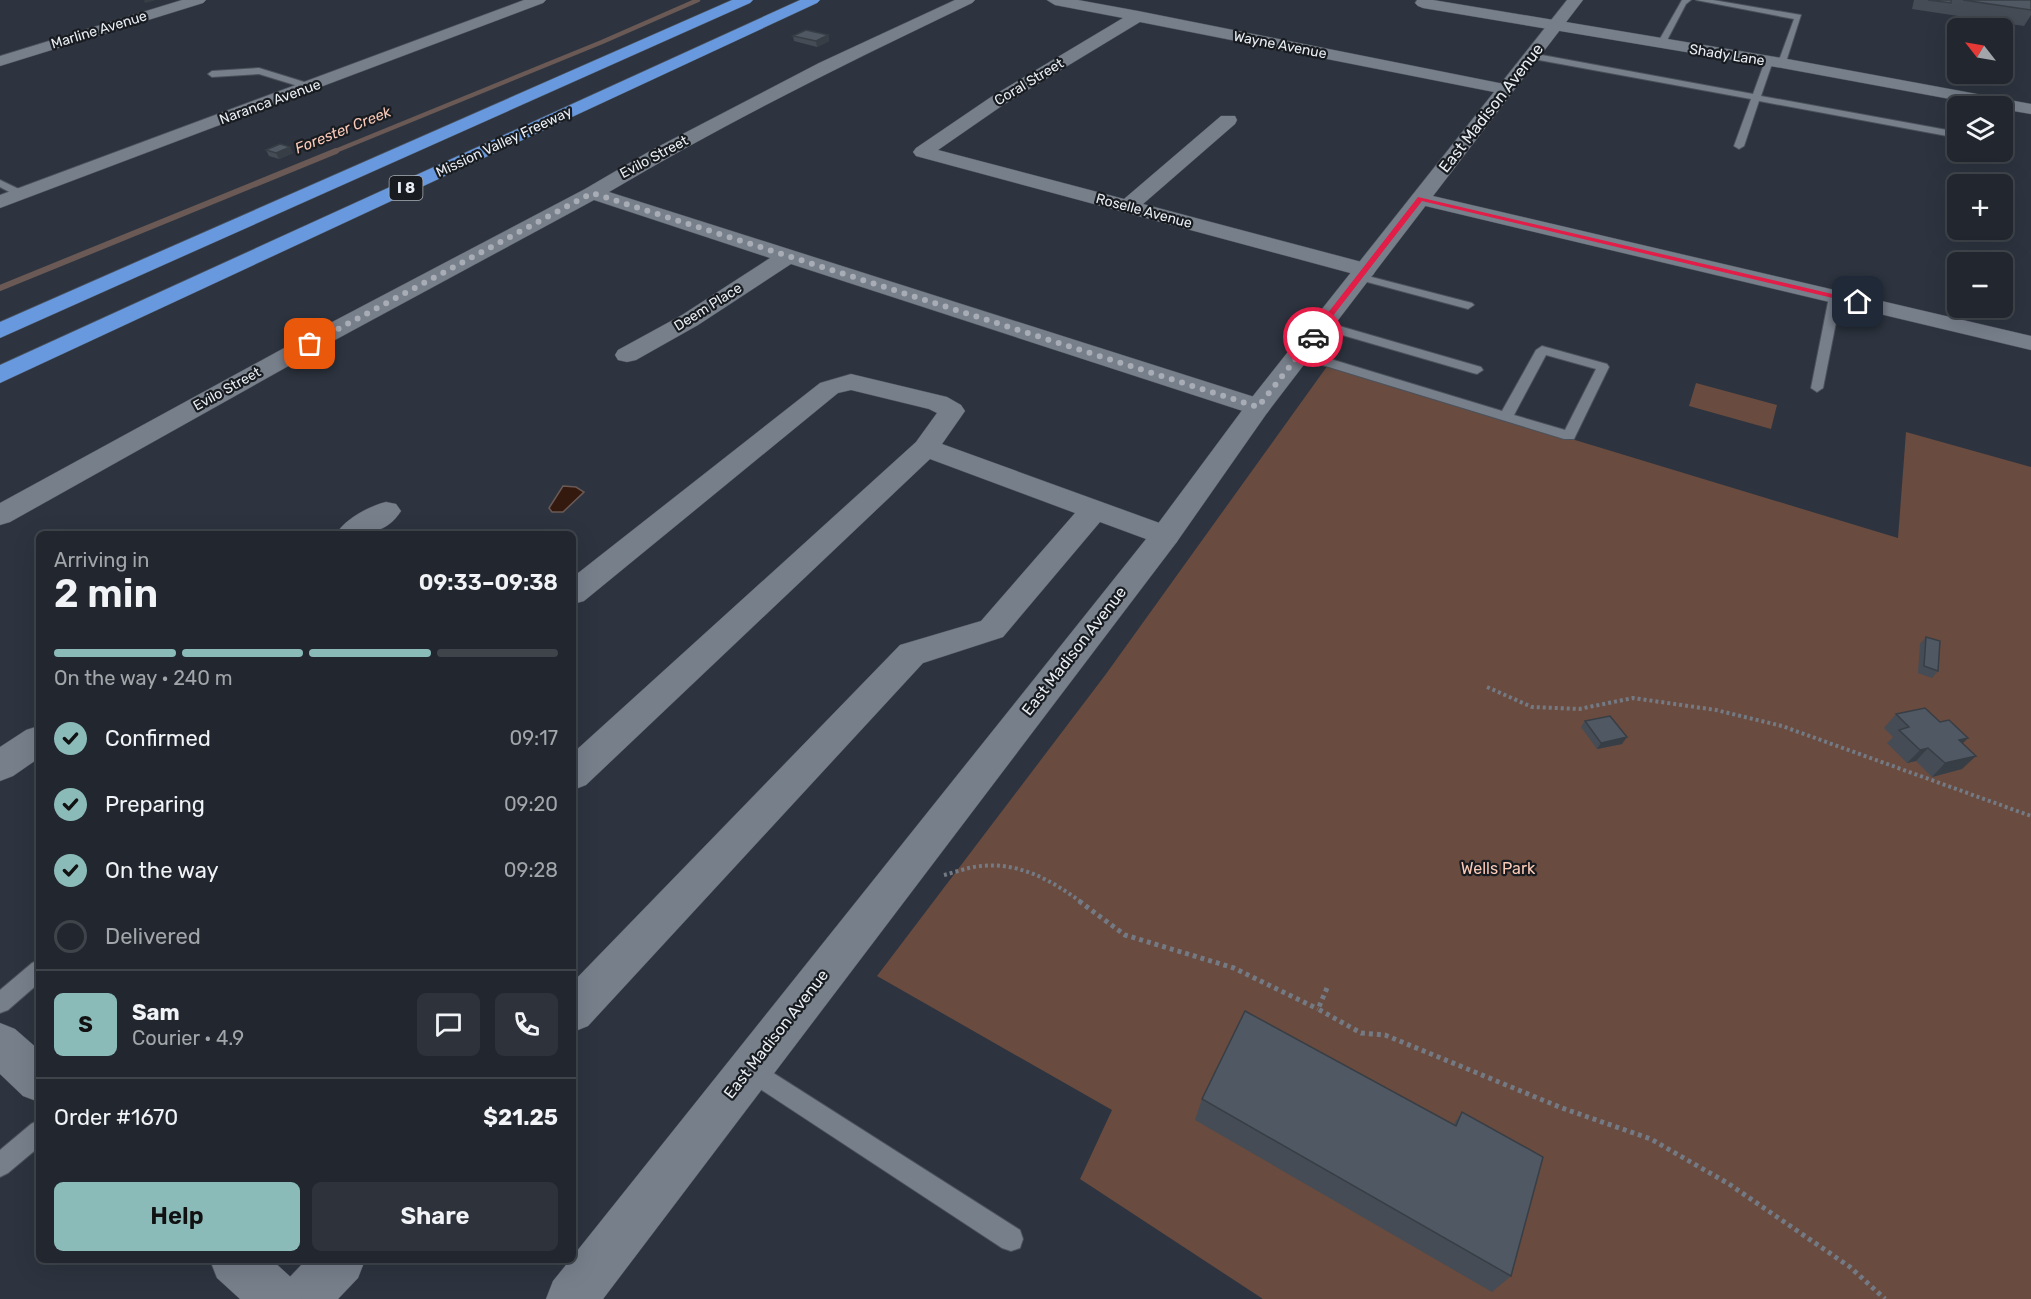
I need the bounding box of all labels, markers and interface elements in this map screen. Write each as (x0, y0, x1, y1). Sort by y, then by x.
street label: Marline Avenue (49, 7, 149, 53)
north arrow (1947, 18, 2013, 84)
map controls (1947, 18, 2013, 318)
street label: Wayne Avenue (1232, 28, 1328, 62)
street label: East Madison Avenue (1435, 40, 1547, 176)
street label: Shady Lane (1688, 41, 1766, 69)
street label: Coral Street (991, 54, 1067, 109)
street label: Naranca Avenue (217, 76, 323, 128)
button: layers (1947, 96, 2013, 162)
water label: Forester Creek (292, 102, 394, 157)
street label: Mission Valley Freeway (433, 103, 575, 181)
street label: Evilo Street (617, 132, 691, 182)
button: + (1947, 174, 2013, 240)
road number: I 8 (390, 176, 422, 200)
street label: Roselle Avenue (1094, 190, 1194, 232)
button: − (1947, 252, 2013, 318)
pin (1832, 276, 1883, 327)
street label: Deem Place (671, 279, 745, 335)
icon: home (1841, 285, 1874, 318)
courier (1283, 307, 1343, 367)
pin (284, 318, 335, 369)
icon: car (1297, 321, 1330, 354)
icon: bag (293, 327, 326, 360)
street label: Evilo Street (190, 363, 264, 415)
text: Arriving in (54, 548, 149, 572)
text: 09:33–09:38 (419, 569, 558, 596)
text: 2 min (54, 571, 158, 617)
street label: East Madison Avenue (1018, 583, 1130, 719)
text: On the way · 240 m (54, 666, 233, 690)
icon: check (54, 722, 87, 755)
text: Confirmed (105, 725, 211, 752)
text: 09:17 (510, 726, 558, 750)
icon: check (54, 788, 87, 821)
text: Preparing (105, 791, 205, 818)
text: 09:20 (504, 792, 558, 816)
icon: check (54, 854, 87, 887)
text: On the way (105, 857, 219, 884)
text: 09:28 (504, 858, 558, 882)
park label: Wells Park (1461, 859, 1536, 878)
text: Delivered (105, 923, 201, 950)
street label: East Madison Avenue (720, 966, 832, 1102)
button: chat (417, 993, 480, 1056)
button: phone (495, 993, 558, 1056)
text: Sam (132, 999, 180, 1026)
text: S (78, 1011, 93, 1038)
text: Courier · 4.9 (132, 1026, 244, 1050)
text: Order #1670 (54, 1104, 178, 1131)
text: $21.25 (483, 1104, 558, 1131)
button: Help (54, 1182, 300, 1251)
button: Share (312, 1182, 558, 1251)

